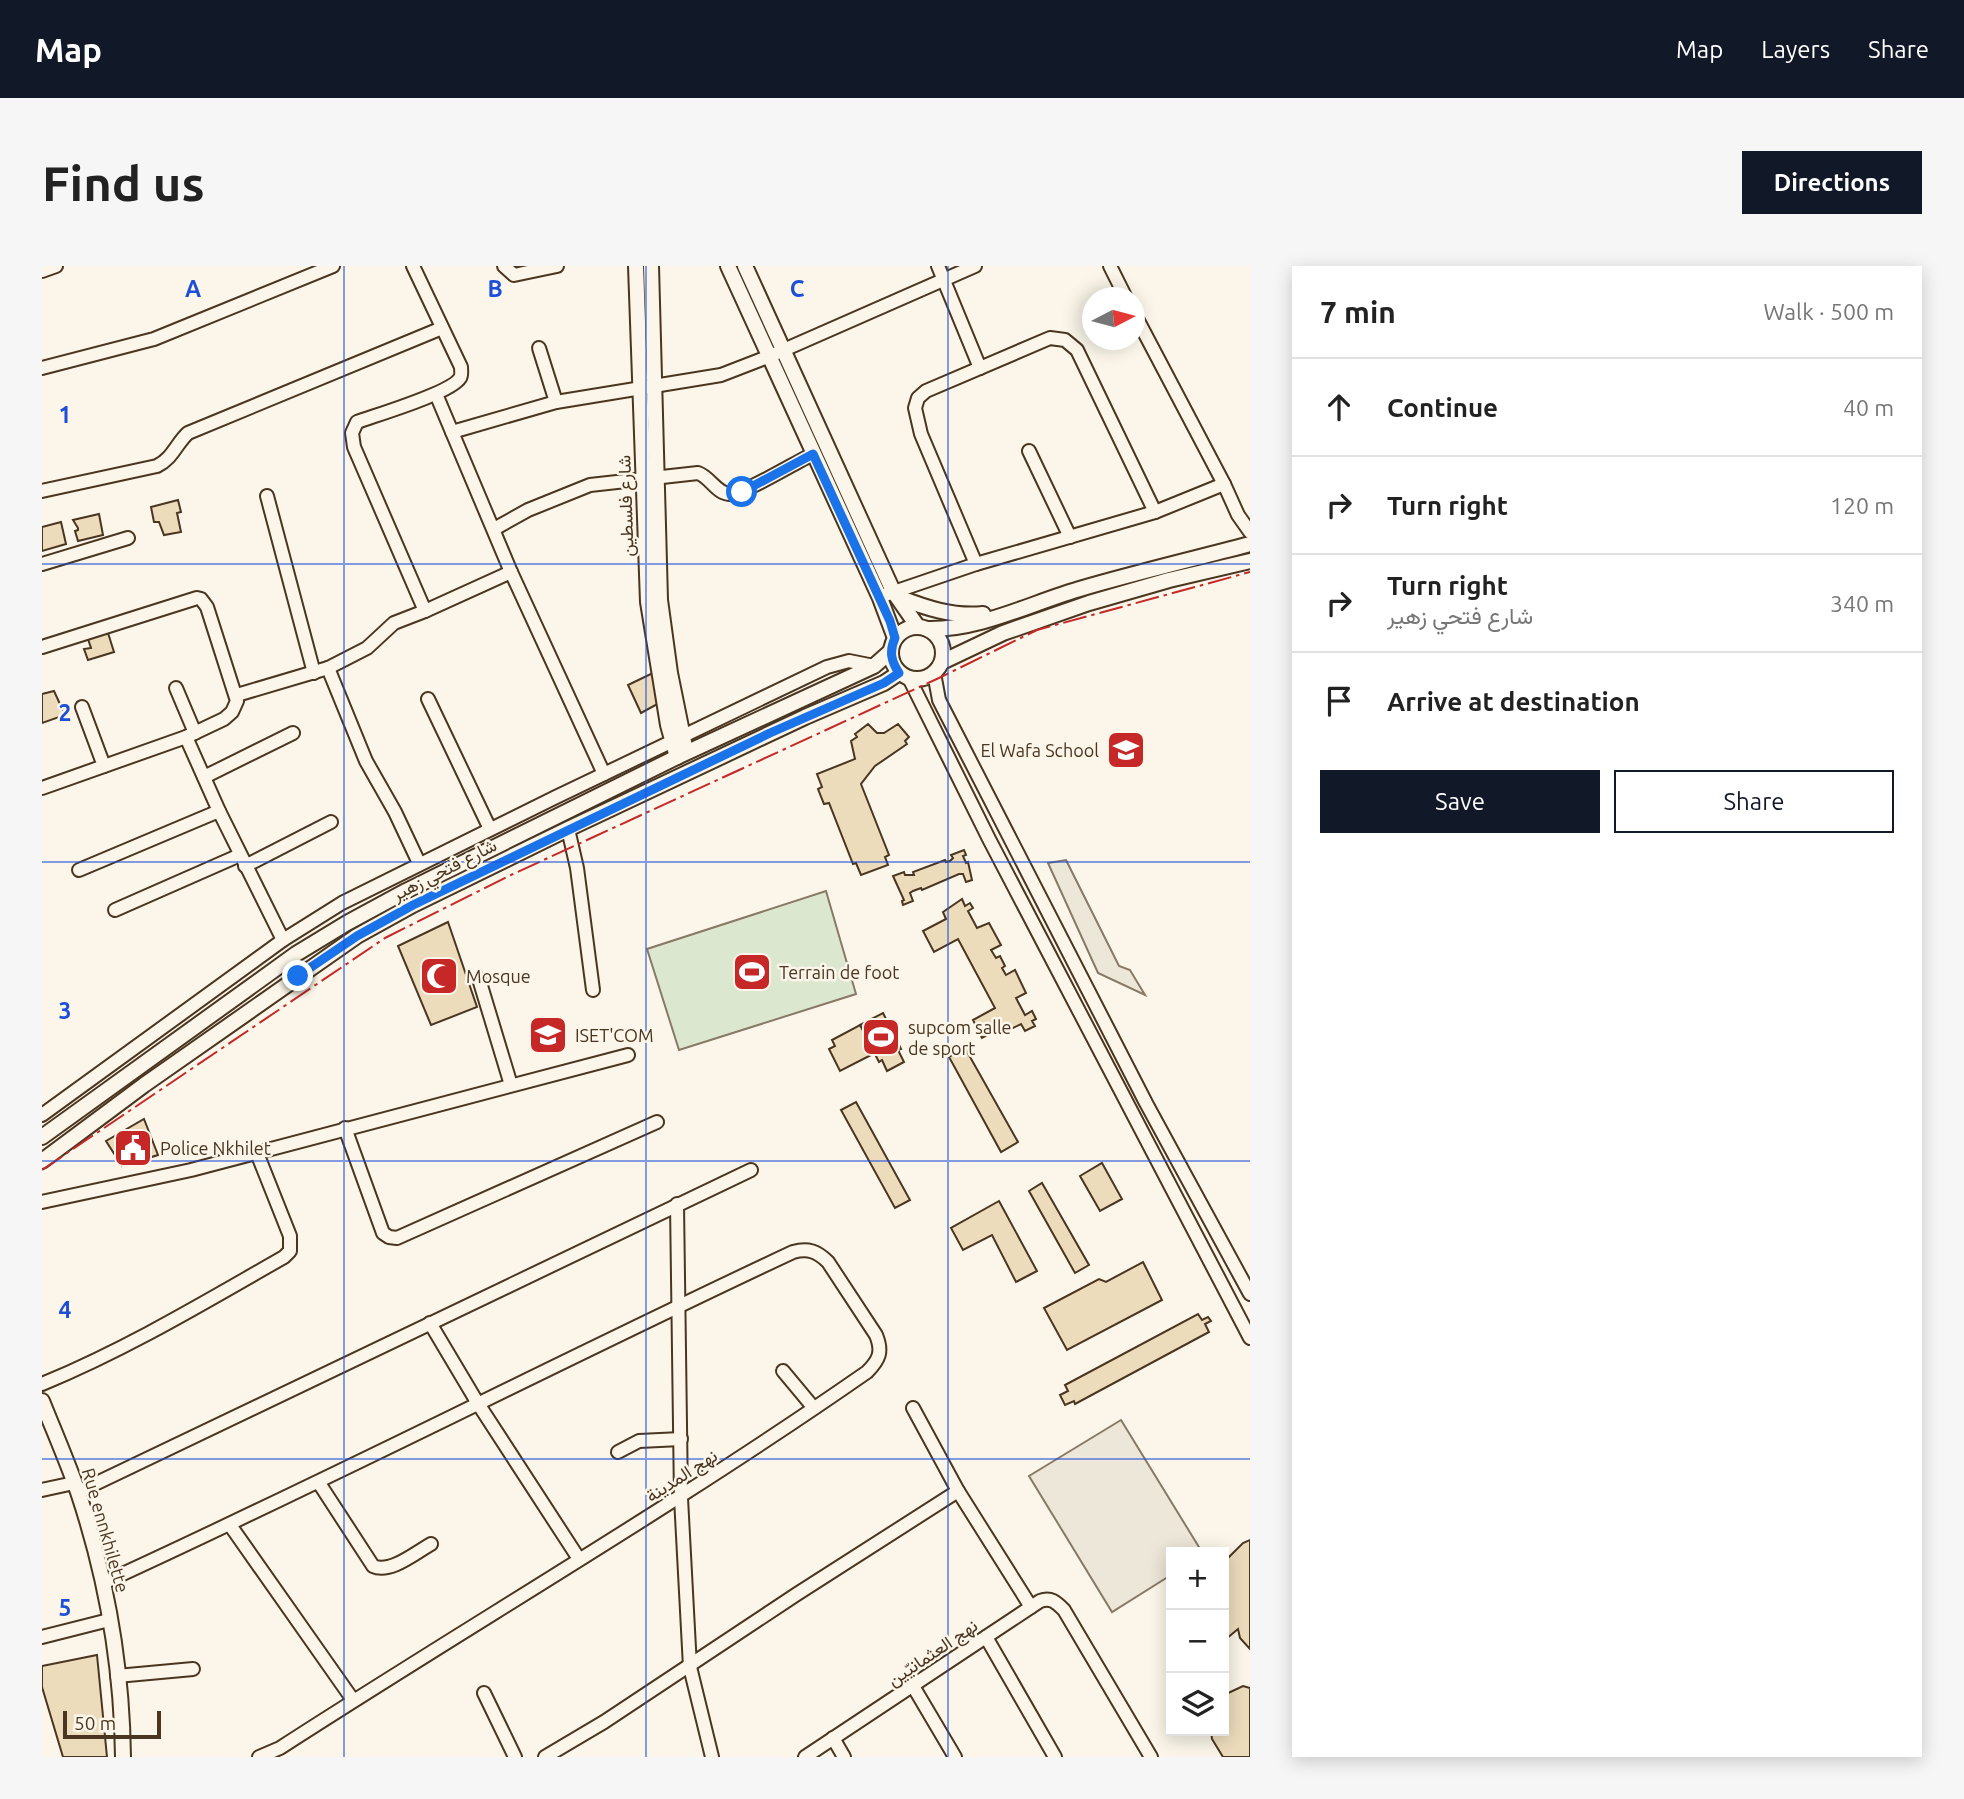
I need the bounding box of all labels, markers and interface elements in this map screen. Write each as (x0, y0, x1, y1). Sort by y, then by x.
text: Map (35, 31, 102, 68)
text: Map (1676, 36, 1723, 63)
text: Layers (1761, 36, 1830, 63)
text: Share (1868, 36, 1929, 63)
button: Directions (1742, 151, 1922, 214)
text: Find us (42, 155, 205, 210)
text: A (185, 276, 201, 301)
text: B (487, 276, 503, 301)
text: C (790, 276, 805, 301)
north arrow (1082, 287, 1145, 350)
text: 7 min (1320, 295, 1396, 329)
text: Walk · 500 m (1763, 299, 1894, 324)
icon: ahead (1320, 388, 1358, 426)
text: Continue (1387, 393, 1498, 422)
text: 40 m (1843, 395, 1894, 420)
text: 1 (59, 402, 71, 427)
street label: شارع فلسطين (613, 455, 640, 557)
route start (726, 476, 757, 507)
icon: right (1320, 486, 1358, 524)
text: Turn right (1387, 491, 1508, 520)
text: 120 m (1830, 493, 1894, 518)
text: Turn right (1387, 571, 1508, 600)
icon: right (1320, 584, 1358, 622)
text: 340 m (1830, 591, 1894, 616)
text: شارع فتحي زهير (1387, 603, 1533, 628)
icon: arrive (1320, 682, 1358, 720)
text: Arrive at destination (1387, 687, 1640, 716)
text: 2 (59, 700, 71, 725)
school or university icon: El Wafa School (1105, 729, 1147, 771)
place label: El Wafa School (980, 740, 1099, 760)
button: Save (1320, 770, 1600, 833)
button: Share (1614, 770, 1894, 833)
street label: شارع فتحي زهير (388, 834, 502, 910)
sports icon: Terrain de foot (731, 951, 773, 993)
mosque icon: Mosque (418, 955, 460, 997)
route end (282, 960, 313, 991)
place label: Terrain de foot (779, 962, 899, 982)
place label: Mosque (466, 966, 531, 986)
text: 3 (59, 998, 71, 1023)
school or university icon: ISET'COM (527, 1014, 569, 1056)
sports icon: supcom salle de sport (860, 1016, 902, 1058)
place label: supcom salle de sport (908, 1017, 1012, 1058)
place label: ISET'COM (575, 1025, 654, 1045)
public building icon: Police Nkhilet (112, 1127, 154, 1169)
place label: Police Nkhilet (160, 1138, 271, 1158)
text: 4 (59, 1297, 72, 1322)
street label: نهج المدينة (642, 1445, 722, 1508)
street label: Rue ennkhilette (79, 1465, 133, 1595)
map controls (1166, 1547, 1229, 1736)
button: + (1166, 1547, 1229, 1610)
text: 5 (59, 1595, 71, 1620)
button: − (1166, 1610, 1229, 1673)
street label: نهج العثمانيّين (883, 1615, 982, 1692)
button: layers (1166, 1673, 1229, 1736)
scale bar (63, 1708, 161, 1740)
text: 50 m (74, 1712, 116, 1734)

